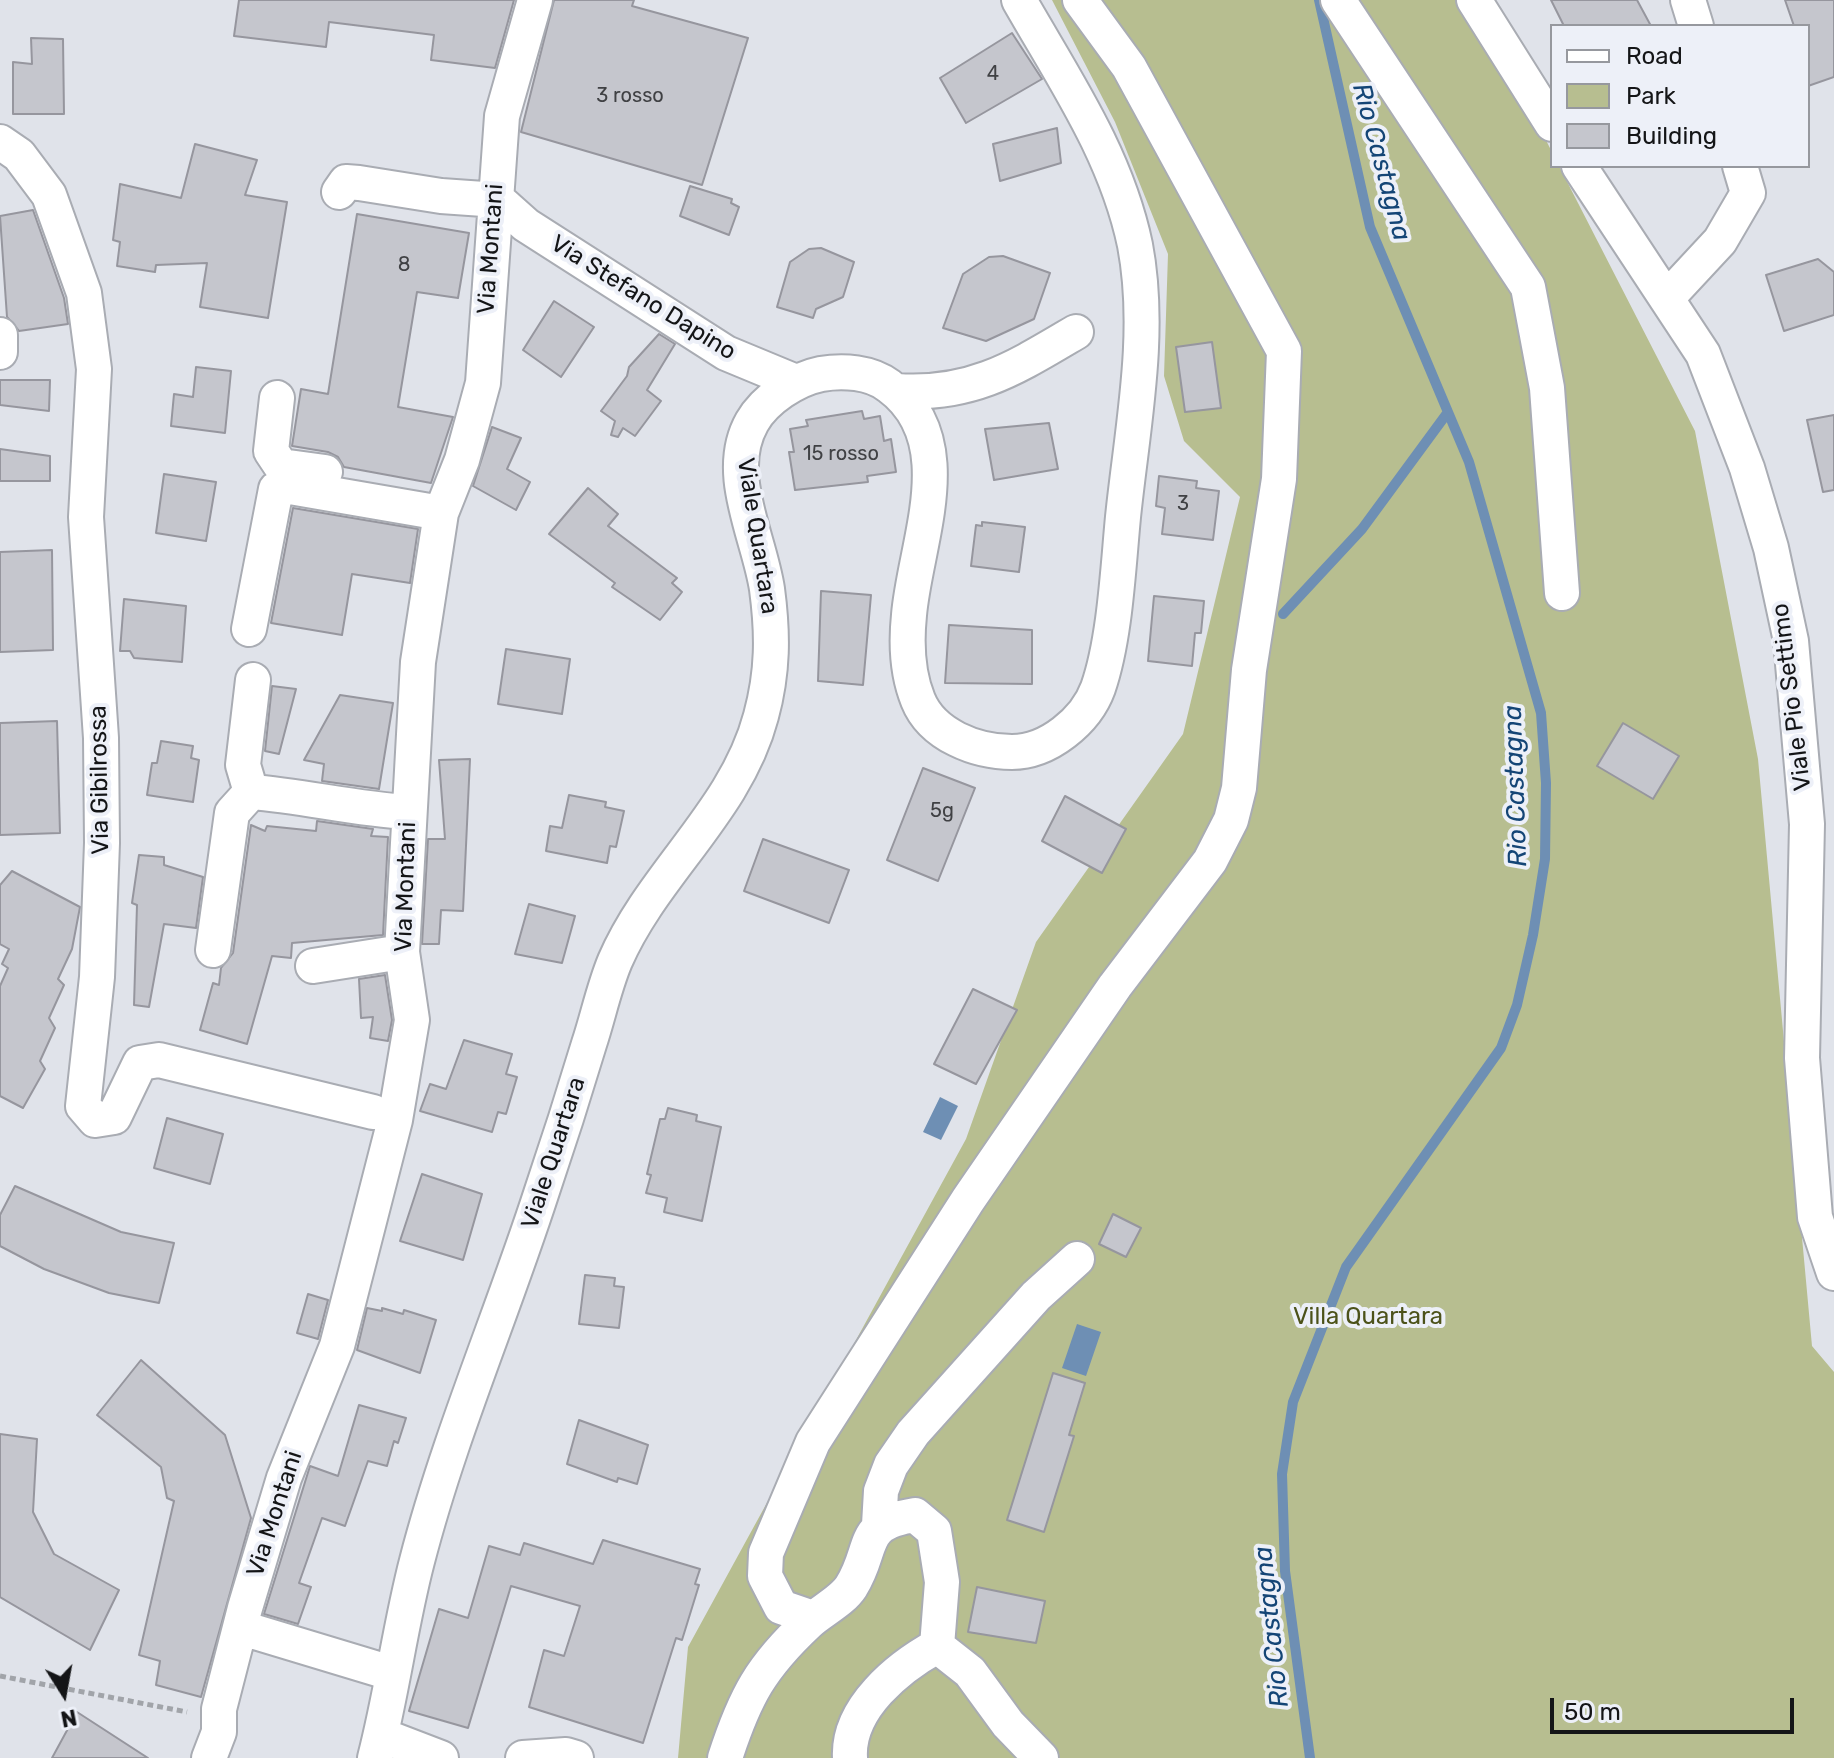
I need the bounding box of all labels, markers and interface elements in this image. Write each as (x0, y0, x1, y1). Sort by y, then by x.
legend (1550, 24, 1810, 168)
text: Road (1626, 42, 1683, 70)
house number: 4 (987, 62, 999, 86)
water label: Rio Castagna (1345, 80, 1417, 244)
text: Park (1626, 82, 1676, 110)
house number: 3 rosso (596, 84, 664, 108)
text: Building (1626, 122, 1717, 150)
street label: Via Montani (472, 183, 510, 315)
street label: Via Stefano Dapino (545, 229, 741, 367)
house number: 8 (398, 253, 410, 277)
house number: 15 rosso (803, 442, 879, 466)
street label: Viale Quartara (730, 456, 784, 616)
house number: 3 (1177, 492, 1189, 516)
street label: Viale Pio Settimo (1766, 602, 1818, 792)
water label: Rio Castagna (1498, 704, 1534, 868)
street label: Via Gibilrossa (84, 705, 116, 855)
house number: 5g (930, 799, 954, 823)
street label: Via Montani (389, 821, 423, 953)
street label: Viale Quartara (516, 1074, 592, 1232)
park label: Villa Quartara (1293, 1303, 1443, 1331)
street label: Via Montani (241, 1447, 309, 1581)
water label: Rio Castagna (1248, 1545, 1296, 1709)
north arrow (24, 1654, 104, 1734)
scale bar (1554, 1682, 1798, 1732)
text: 50 m (1564, 1698, 1621, 1726)
text: N (58, 1703, 79, 1733)

